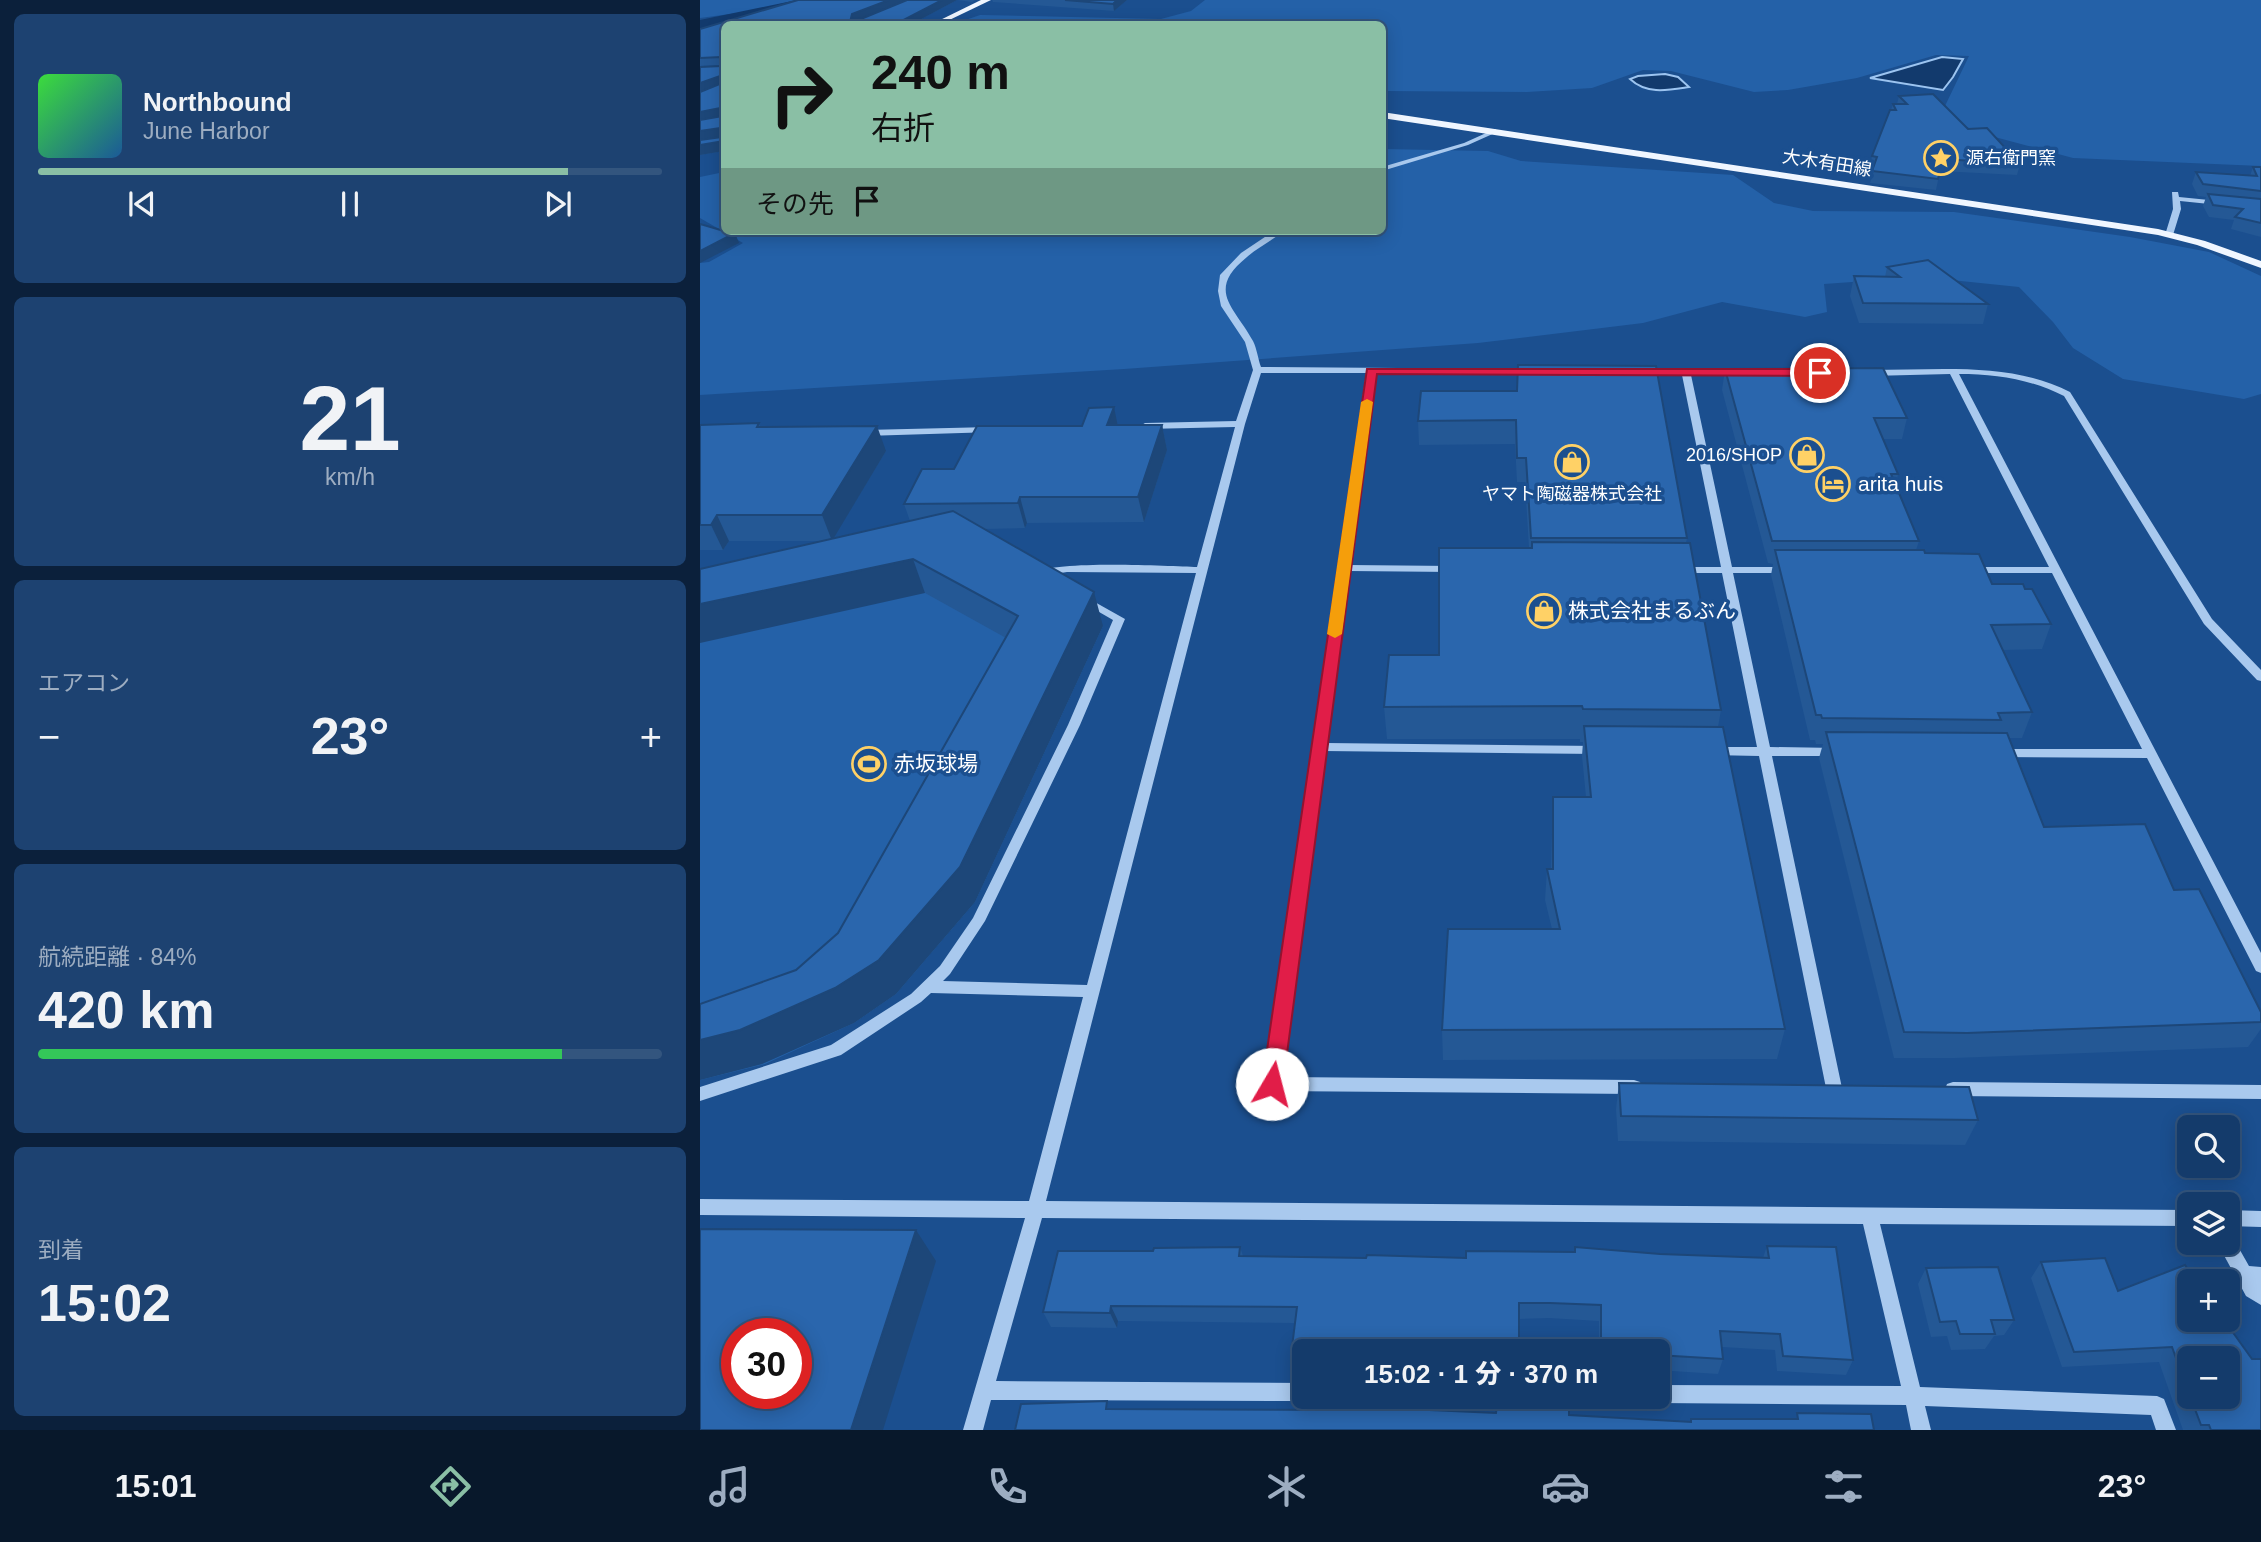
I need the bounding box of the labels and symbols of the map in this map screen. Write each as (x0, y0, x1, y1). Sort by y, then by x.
place icon: 源右衛門窯 (1922, 139, 1960, 177)
street label: 大木有田線 (1781, 146, 1873, 180)
place label: 源右衛門窯 (1966, 148, 2056, 168)
pin (1790, 343, 1850, 403)
shop icon: 2016/SHOP (1788, 436, 1826, 474)
shop icon: ヤマト陶磁器株式会社 (1553, 443, 1591, 481)
place label: 2016/SHOP (1686, 445, 1782, 465)
hotel icon: arita huis (1814, 465, 1852, 503)
place label: arita huis (1858, 472, 1943, 495)
place label: ヤマト陶磁器株式会社 (1482, 484, 1662, 504)
shop icon: 株式会社まるぶん (1525, 592, 1563, 630)
place label: 株式会社まるぶん (1568, 599, 1736, 622)
sports icon: 赤坂球場 (850, 745, 888, 783)
place label: 赤坂球場 (894, 752, 978, 775)
position arrow (1235, 1047, 1309, 1121)
speed limit sign: 30 (721, 1318, 812, 1409)

